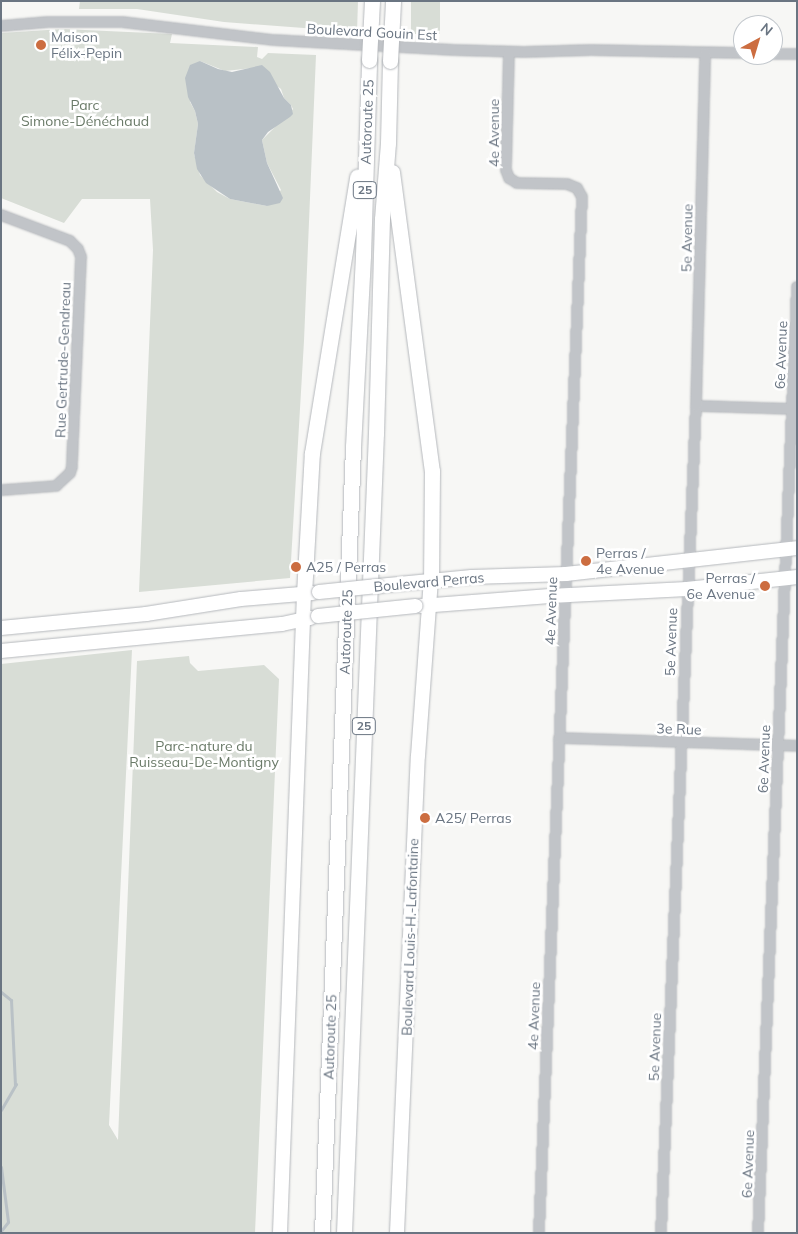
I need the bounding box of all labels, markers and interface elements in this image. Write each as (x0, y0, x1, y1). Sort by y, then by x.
north arrow (733, 15, 783, 65)
text: N (757, 19, 777, 39)
street label: Boulevard Gouin Est (306, 20, 438, 44)
place label: Maison Félix-Pepin (51, 29, 122, 62)
marker: Maison Félix-Pepin (35, 39, 47, 51)
street label: Autoroute 25 (357, 79, 377, 165)
park label: Parc Simone-Dénéchaud (21, 97, 149, 130)
street label: 4e Avenue (486, 99, 502, 167)
road number: 25 (352, 180, 378, 200)
street label: 5e Avenue (678, 204, 696, 272)
street label: Rue Gertrude-Gendreau (52, 282, 74, 438)
street label: 6e Avenue (771, 321, 791, 389)
place label: Perras / 4e Avenue (596, 545, 664, 578)
marker: Perras / 4e Avenue (580, 555, 592, 567)
place label: A25 / Perras (306, 559, 386, 575)
marker: A25 / Perras (290, 561, 302, 573)
street label: Boulevard Perras (373, 569, 485, 595)
place label: Perras / 6e Avenue (687, 570, 755, 602)
street label: 4e Avenue (541, 577, 561, 645)
marker: Perras / 6e Avenue (759, 580, 771, 592)
street label: Autoroute 25 (336, 589, 356, 675)
street label: 5e Avenue (661, 608, 681, 676)
road number: 25 (352, 716, 376, 736)
street label: 3e Rue (656, 720, 702, 738)
street label: 6e Avenue (754, 725, 774, 793)
park label: Parc-nature du Ruisseau-De-Montigny (129, 738, 279, 770)
place label: A25/ Perras (435, 810, 512, 826)
marker: A25/ Perras (419, 812, 431, 824)
street label: Boulevard Louis-H.-Lafontaine (398, 838, 422, 1036)
street label: 4e Avenue (524, 982, 544, 1050)
street label: Autoroute 25 (320, 994, 340, 1080)
street label: 5e Avenue (645, 1013, 665, 1081)
street label: 6e Avenue (738, 1130, 758, 1198)

